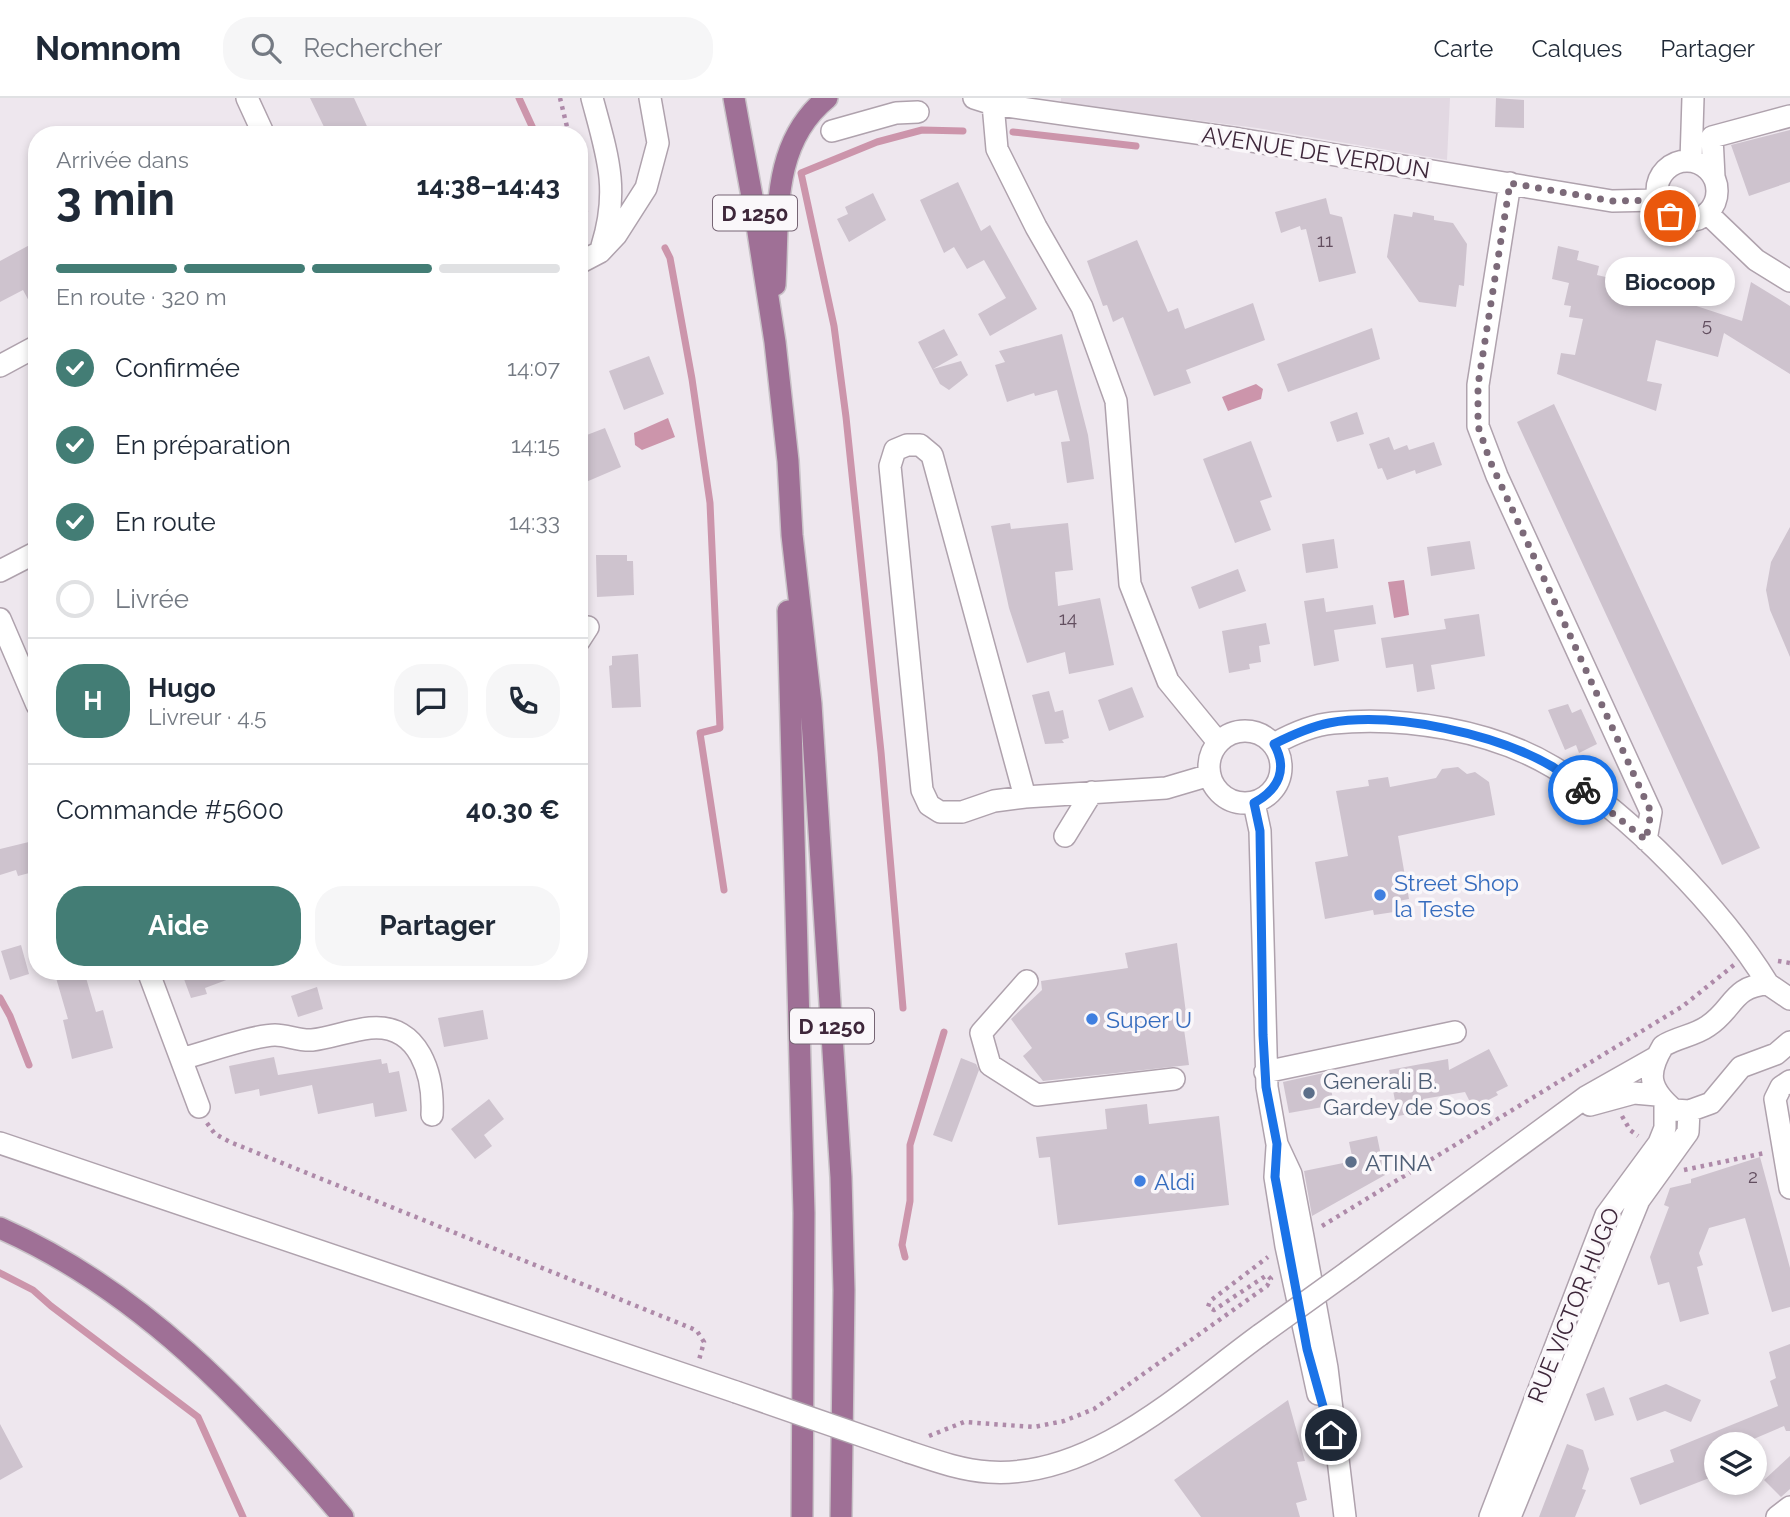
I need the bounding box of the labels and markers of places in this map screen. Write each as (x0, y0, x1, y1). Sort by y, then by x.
pin (1640, 186, 1700, 246)
callout: Biocoop (1605, 258, 1735, 307)
place label: Street Shop la Teste (1394, 869, 1519, 922)
marker: Street Shop la Teste (1372, 887, 1388, 903)
place label: Super U (1106, 1006, 1192, 1033)
marker: Super U (1084, 1011, 1100, 1027)
place label: Generali B. Gardey de Soos (1323, 1067, 1491, 1120)
marker: Generali B. Gardey de Soos (1301, 1085, 1317, 1101)
place label: ATINA (1365, 1149, 1432, 1176)
marker: ATINA (1343, 1154, 1359, 1170)
place label: Aldi (1154, 1168, 1195, 1195)
marker: Aldi (1132, 1173, 1148, 1189)
pin (1301, 1405, 1361, 1465)

